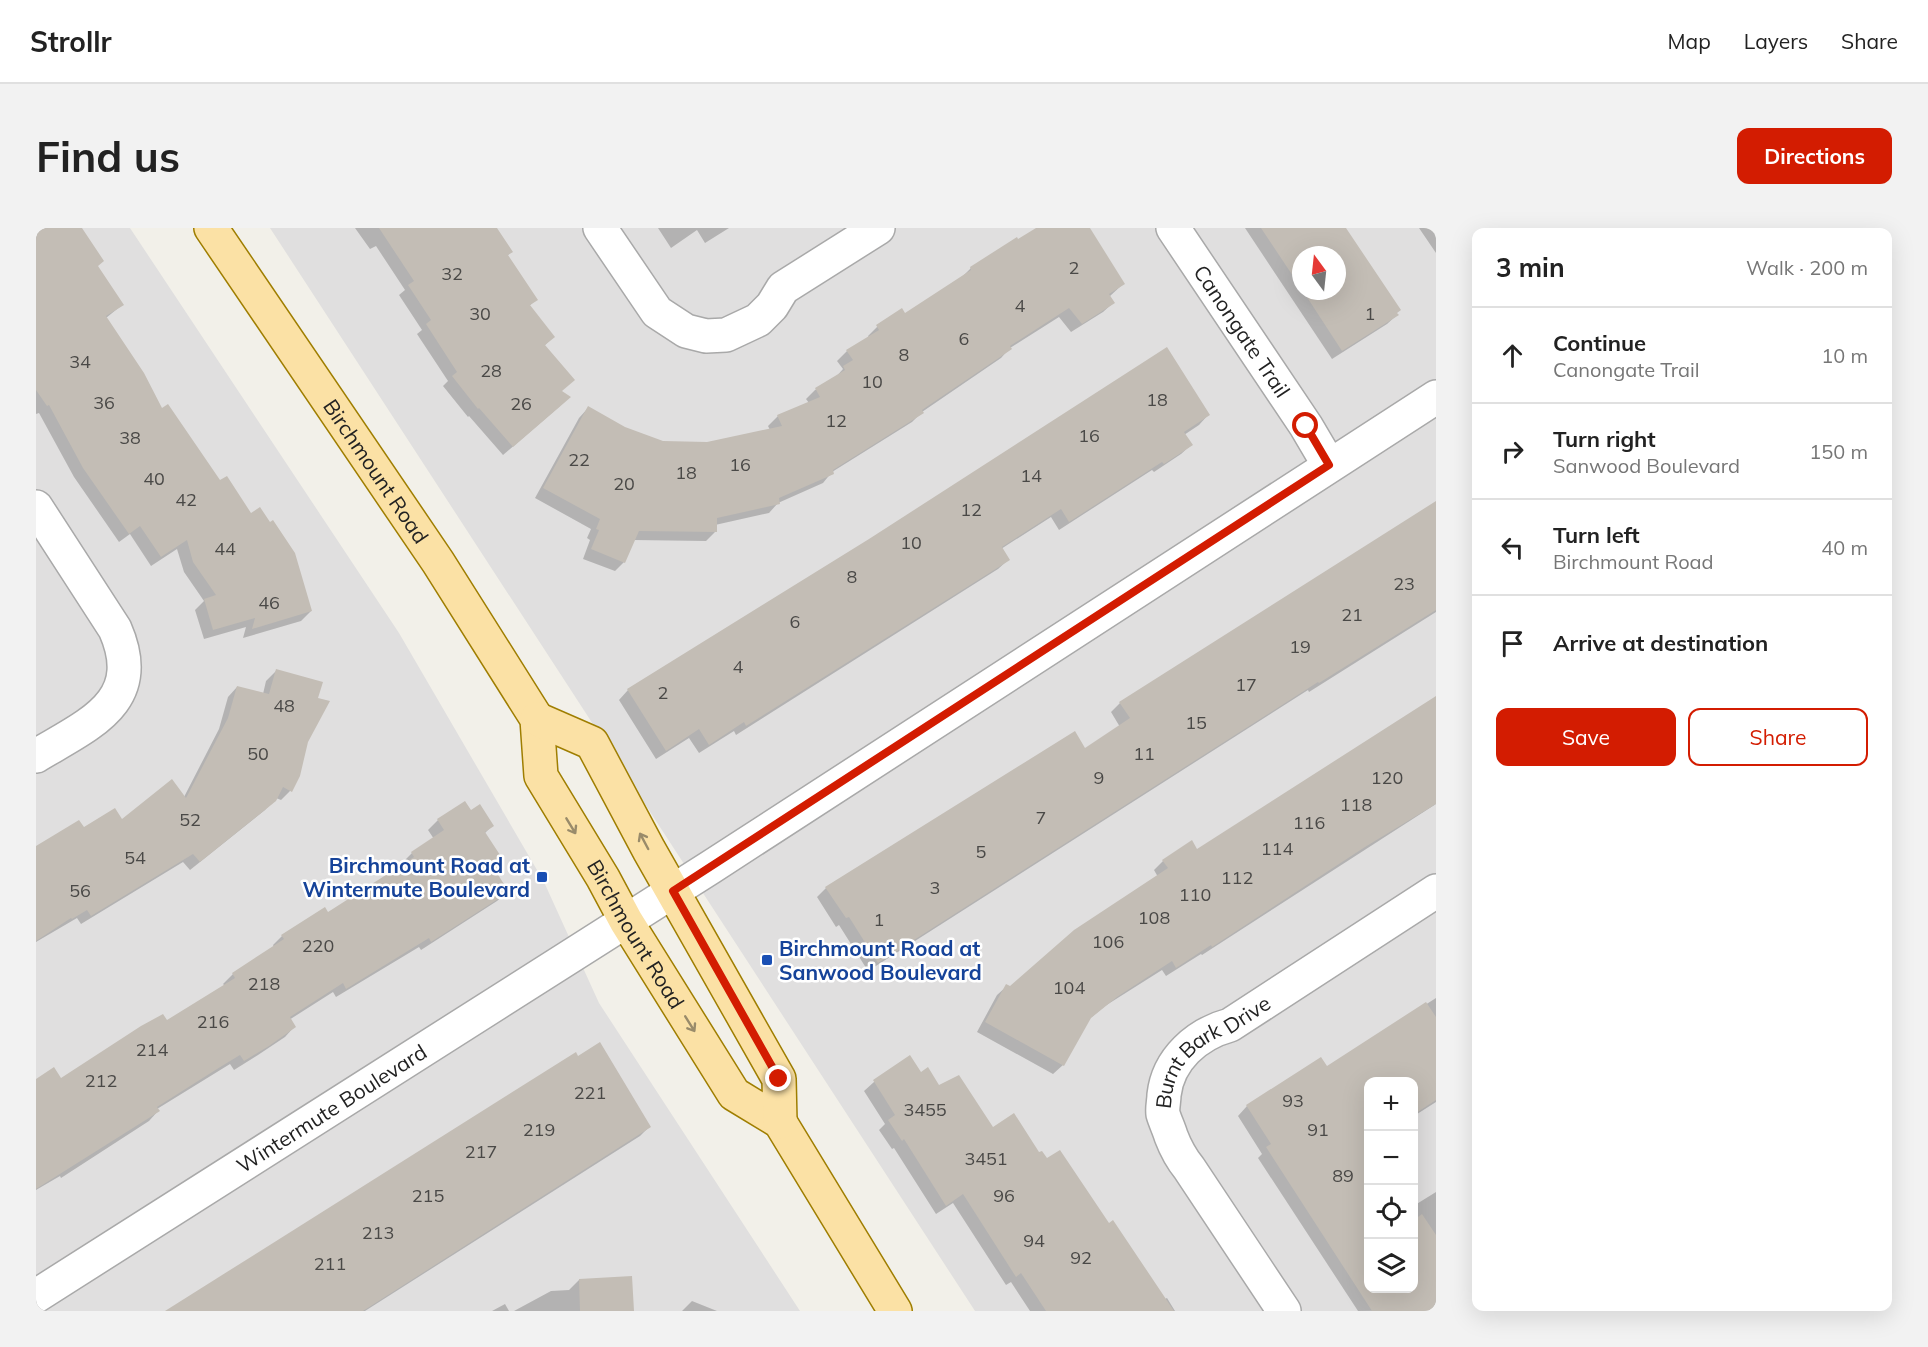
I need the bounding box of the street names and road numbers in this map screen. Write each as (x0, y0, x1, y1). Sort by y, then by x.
street label: Canongate Trail (1188, 260, 1296, 402)
street label: Birchmount Road (318, 394, 434, 548)
street label: Birchmount Road (582, 855, 690, 1013)
street label: Burnt Bark Drive (1150, 989, 1275, 1110)
street label: Wintermute Boulevard (232, 1038, 431, 1178)

